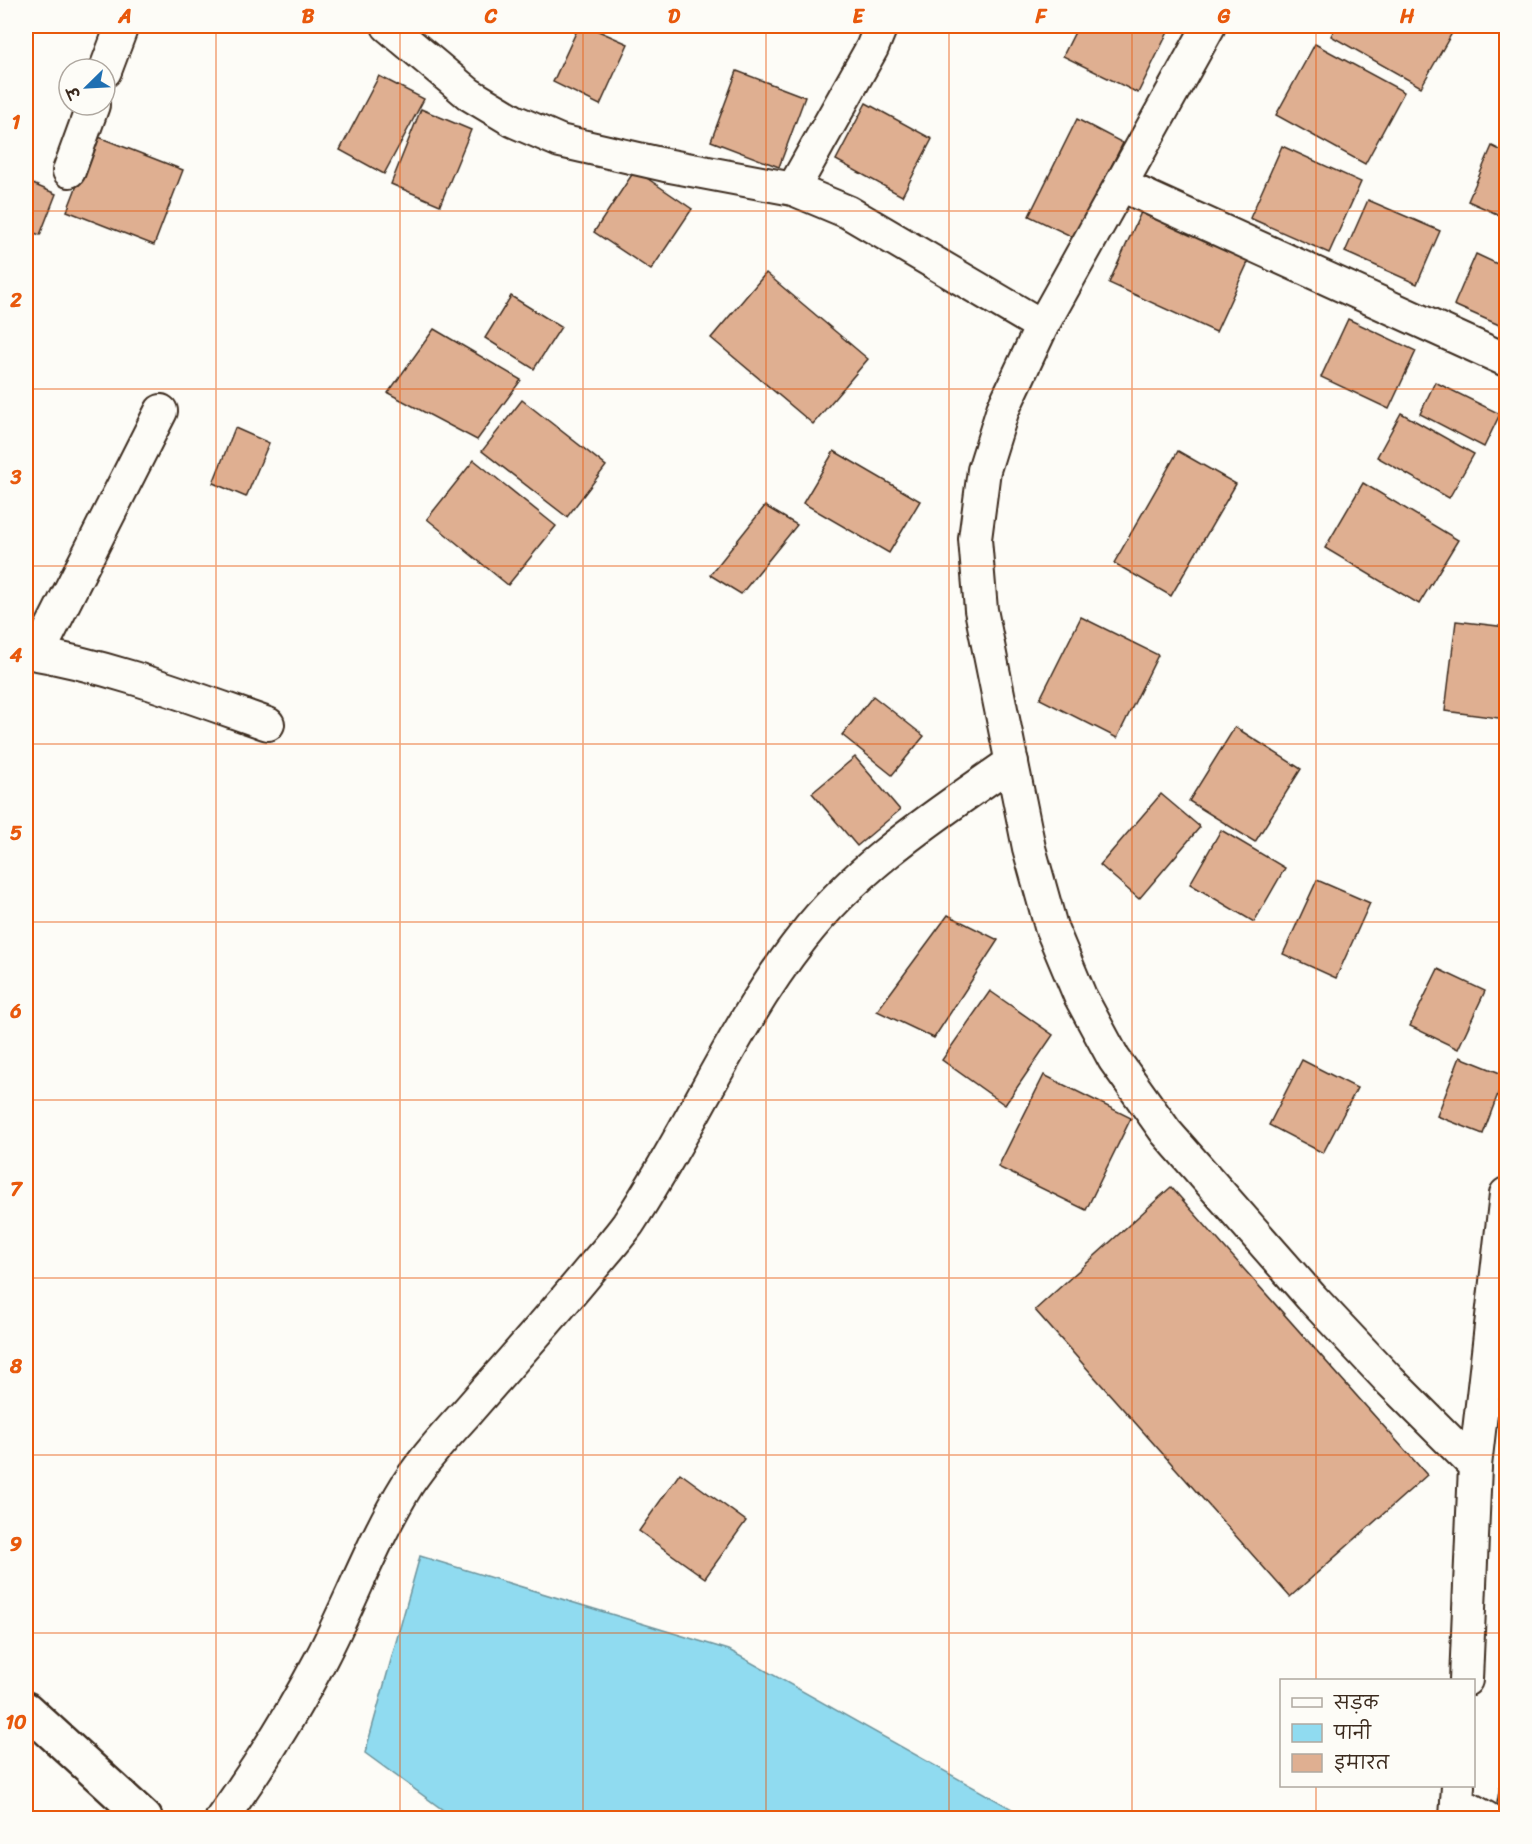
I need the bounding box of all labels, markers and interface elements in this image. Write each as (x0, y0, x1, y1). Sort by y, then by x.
text: A (117, 0, 132, 34)
text: B (302, 0, 315, 34)
text: C (484, 0, 498, 34)
text: D (668, 0, 681, 34)
text: E (852, 0, 865, 34)
text: F (1035, 0, 1048, 34)
text: G (1217, 0, 1231, 34)
text: H (1399, 0, 1415, 34)
north arrow (57, 57, 117, 117)
text: उ (58, 81, 90, 105)
text: 1 (12, 105, 21, 140)
text: 2 (9, 283, 22, 318)
text: 3 (10, 460, 22, 495)
text: 4 (9, 638, 23, 673)
text: 5 (10, 816, 22, 851)
text: 6 (9, 994, 22, 1029)
text: 7 (10, 1172, 23, 1207)
text: 8 (9, 1349, 23, 1384)
text: 9 (10, 1527, 22, 1562)
legend (1280, 1679, 1475, 1787)
text: सड़क (1333, 1687, 1379, 1719)
text: 10 (5, 1705, 27, 1740)
text: पानी (1333, 1717, 1372, 1749)
text: इमारत (1334, 1747, 1390, 1779)

